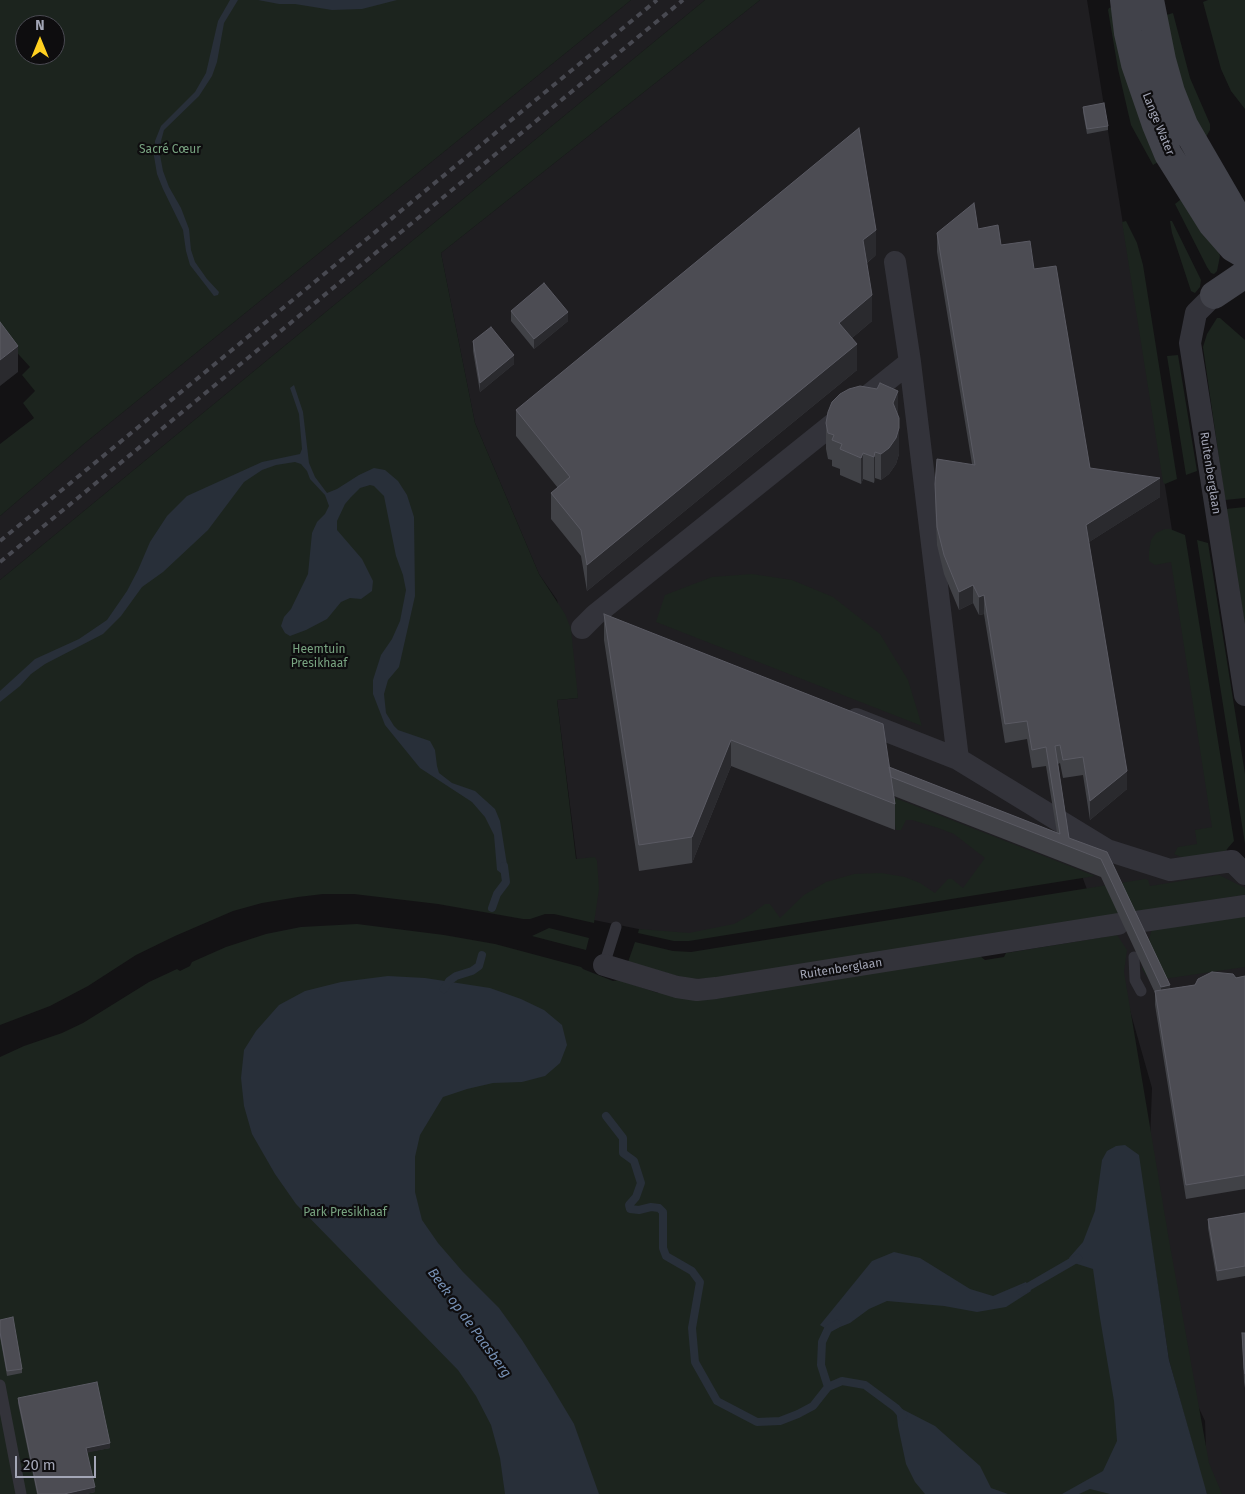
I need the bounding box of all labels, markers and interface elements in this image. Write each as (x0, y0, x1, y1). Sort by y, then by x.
north arrow (15, 15, 65, 65)
text: N (35, 17, 45, 34)
street label: Lange Water (1139, 90, 1177, 158)
park label: Sacré Cœur (139, 143, 201, 157)
street label: Ruitenberglaan (1196, 431, 1224, 515)
park label: Heemtuin Presikhaaf (291, 643, 347, 671)
street label: Ruitenberglaan (799, 955, 883, 983)
park label: Park Presikhaaf (303, 1206, 387, 1220)
water label: Beek op de Paasberg (424, 1265, 514, 1381)
scale bar (18, 1446, 99, 1478)
text: 20 m (23, 1456, 56, 1474)

